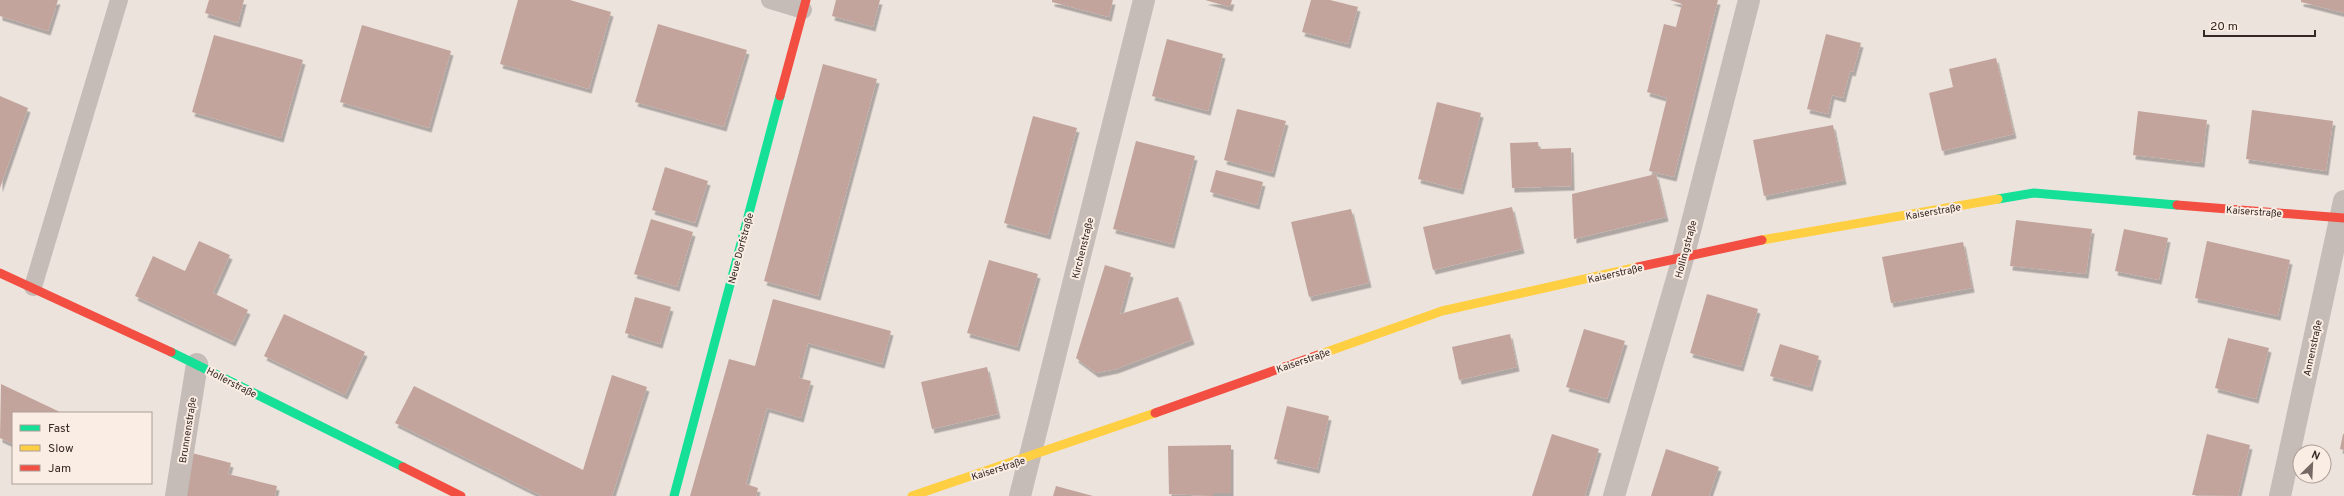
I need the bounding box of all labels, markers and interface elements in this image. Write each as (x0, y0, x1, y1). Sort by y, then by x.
scale bar (2204, 12, 2315, 38)
text: 20 m (2210, 19, 2238, 35)
street label: Kaiserstraße (1905, 201, 1962, 224)
street label: Kaiserstraße (2226, 204, 2282, 221)
street label: Neue Dorfstraße (726, 211, 757, 285)
street label: Kirchenstraße (1070, 216, 1097, 280)
street label: Hollingstraße (1672, 219, 1700, 280)
street label: Kaiserstraße (1587, 262, 1644, 287)
street label: Annenstraße (2301, 319, 2326, 378)
street label: Kaiserstraße (1275, 346, 1332, 377)
street label: Hollerstraße (204, 365, 259, 402)
street label: Brunnenstraße (177, 396, 200, 464)
legend (12, 412, 152, 484)
text: Fast (48, 421, 70, 437)
text: Slow (48, 441, 74, 457)
north arrow (2292, 444, 2332, 484)
text: N (2309, 448, 2322, 464)
street label: Kaiserstraße (970, 455, 1027, 484)
text: Jam (48, 461, 71, 477)

